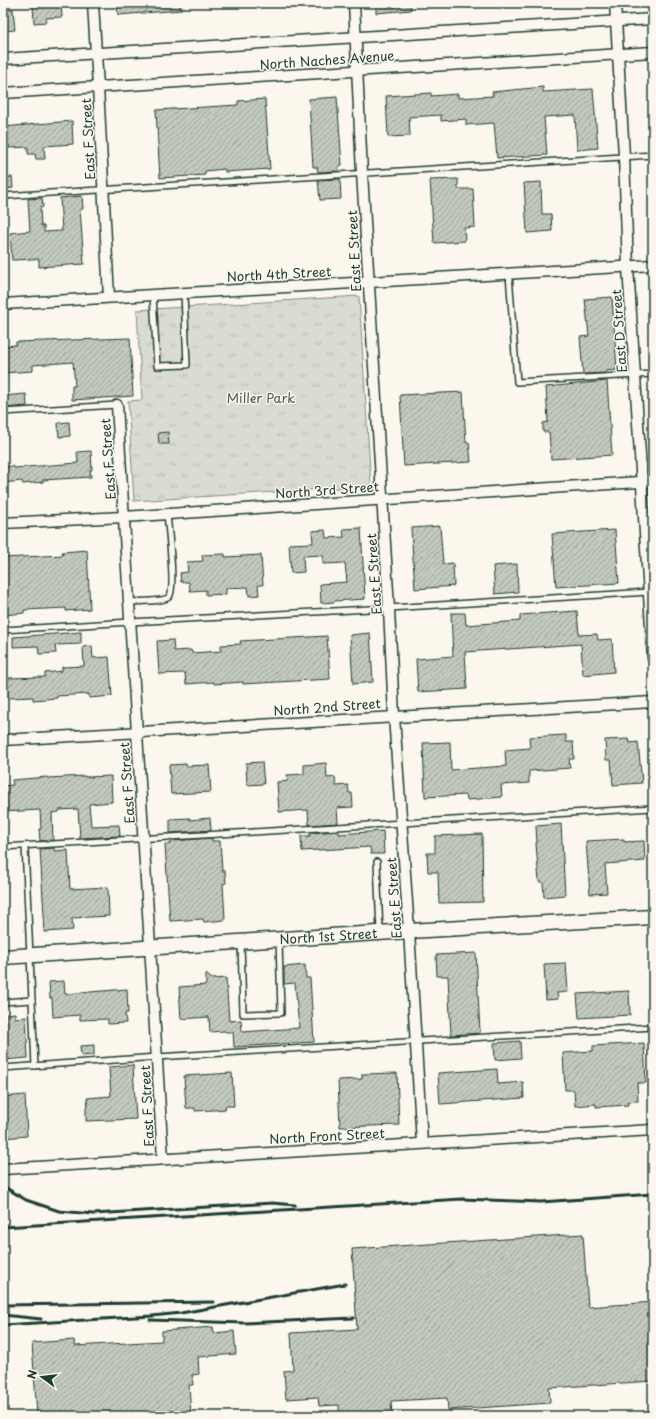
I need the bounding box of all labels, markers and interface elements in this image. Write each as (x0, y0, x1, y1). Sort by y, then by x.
street label: North Naches Avenue (259, 45, 395, 74)
street label: East F Street (76, 98, 99, 180)
street label: East E Street (342, 210, 365, 292)
street label: North 4th Street (226, 261, 332, 286)
street label: East D Street (606, 289, 631, 373)
park label: Miller Park (227, 388, 295, 407)
street label: East F Street (95, 418, 120, 500)
street label: North 3rd Street (274, 476, 380, 503)
street label: East E Street (361, 533, 386, 615)
street label: North 2nd Street (273, 693, 381, 720)
street label: East F Street (114, 742, 139, 824)
street label: East E Street (381, 857, 406, 939)
street label: North 1st Street (279, 923, 378, 948)
street label: East F Street (135, 1065, 158, 1147)
street label: North Front Street (269, 1123, 385, 1148)
north arrow (22, 1357, 62, 1397)
text: N (23, 1368, 41, 1381)

